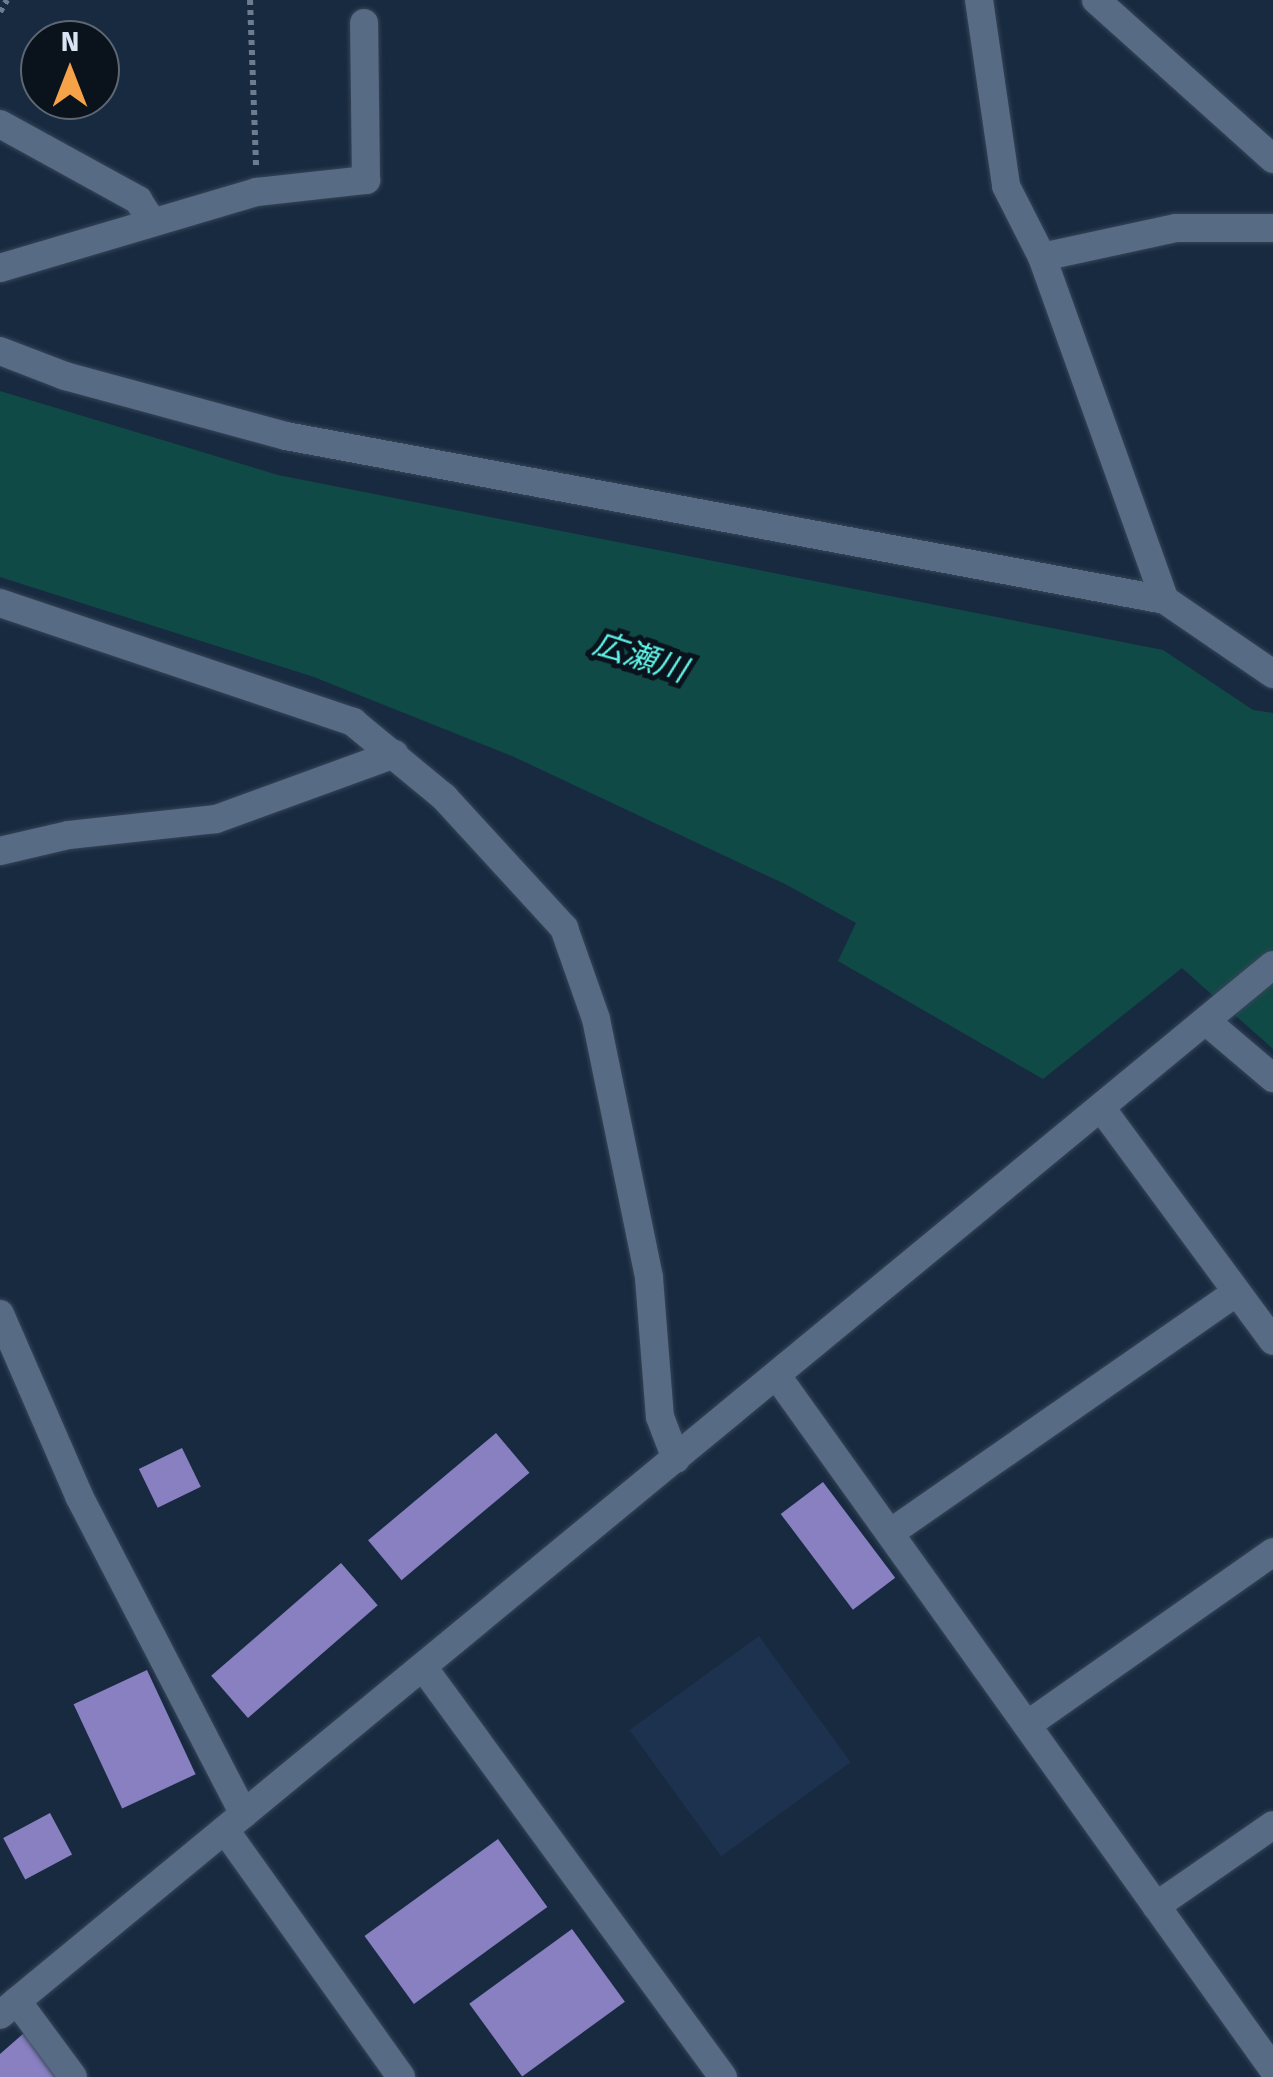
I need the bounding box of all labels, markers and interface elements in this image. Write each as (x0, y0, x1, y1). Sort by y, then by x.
north arrow (20, 20, 120, 120)
text: N (61, 25, 79, 58)
water label: 広瀬川 (588, 624, 692, 690)

